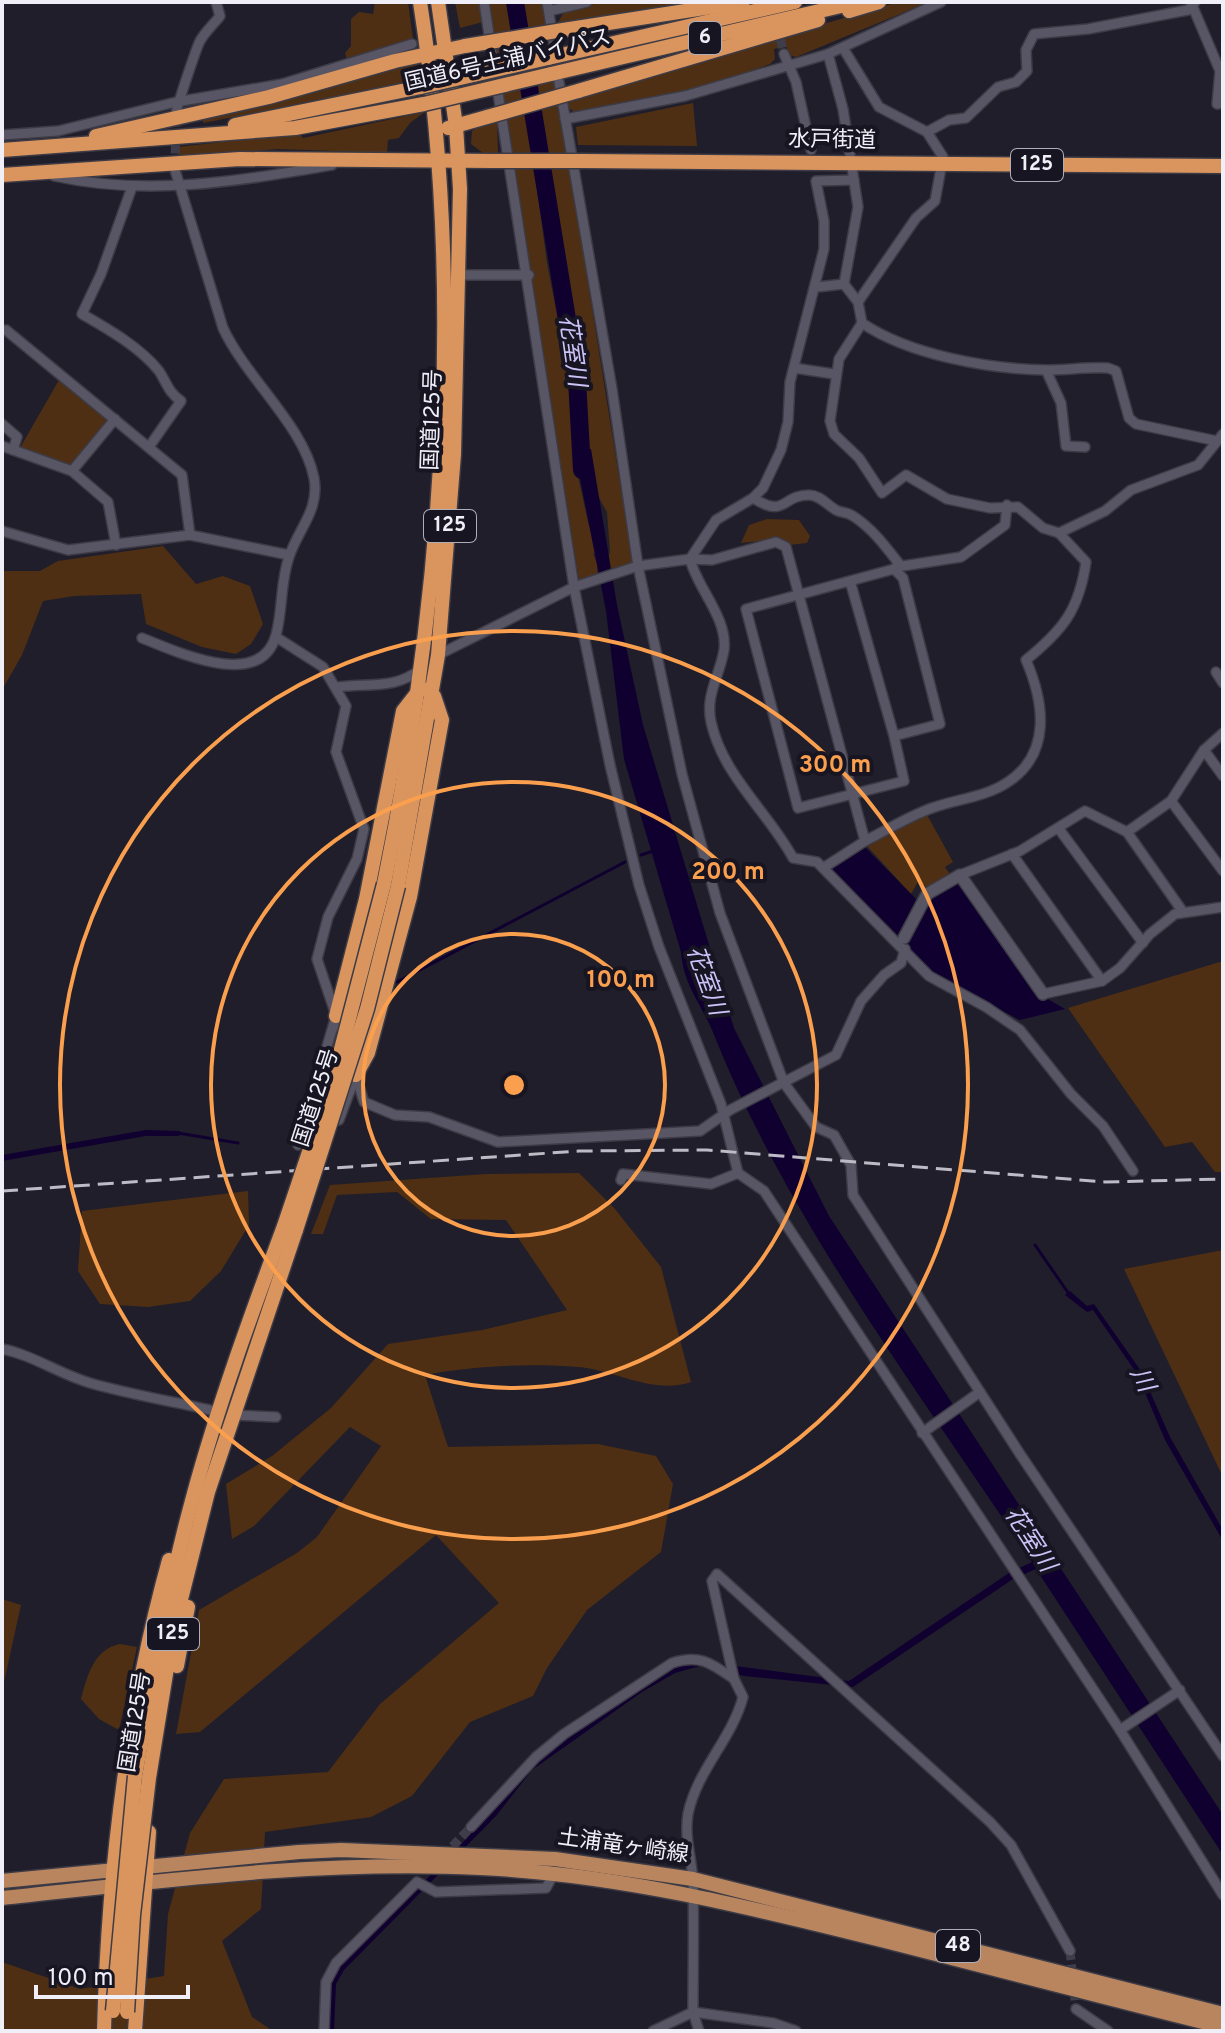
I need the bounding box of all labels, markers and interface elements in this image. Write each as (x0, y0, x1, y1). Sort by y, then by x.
road number: 6 (689, 22, 721, 54)
street label: 国道6号土浦バイパス (402, 24, 614, 98)
street label: 水戸街道 (788, 127, 876, 155)
road number: 125 (1011, 149, 1063, 181)
water label: 花室川 (551, 313, 591, 392)
street label: 国道125号 (418, 369, 448, 471)
road number: 125 (424, 510, 476, 542)
text: 300 m (799, 751, 871, 781)
text: 200 m (691, 858, 765, 888)
water label: 花室川 (679, 942, 732, 1023)
text: 100 m (587, 966, 655, 996)
street label: 国道125号 (289, 1046, 345, 1150)
centre of rings (500, 1071, 528, 1099)
water label: 川 (1122, 1362, 1161, 1400)
water label: 花室川 (997, 1502, 1063, 1581)
road number: 125 (147, 1618, 199, 1650)
street label: 国道125号 (115, 1670, 157, 1774)
street label: 土浦竜ヶ崎線 (556, 1824, 690, 1870)
road number: 48 (936, 1930, 980, 1962)
scale bar (36, 1949, 188, 1999)
text: 100 m (48, 1964, 114, 1994)

